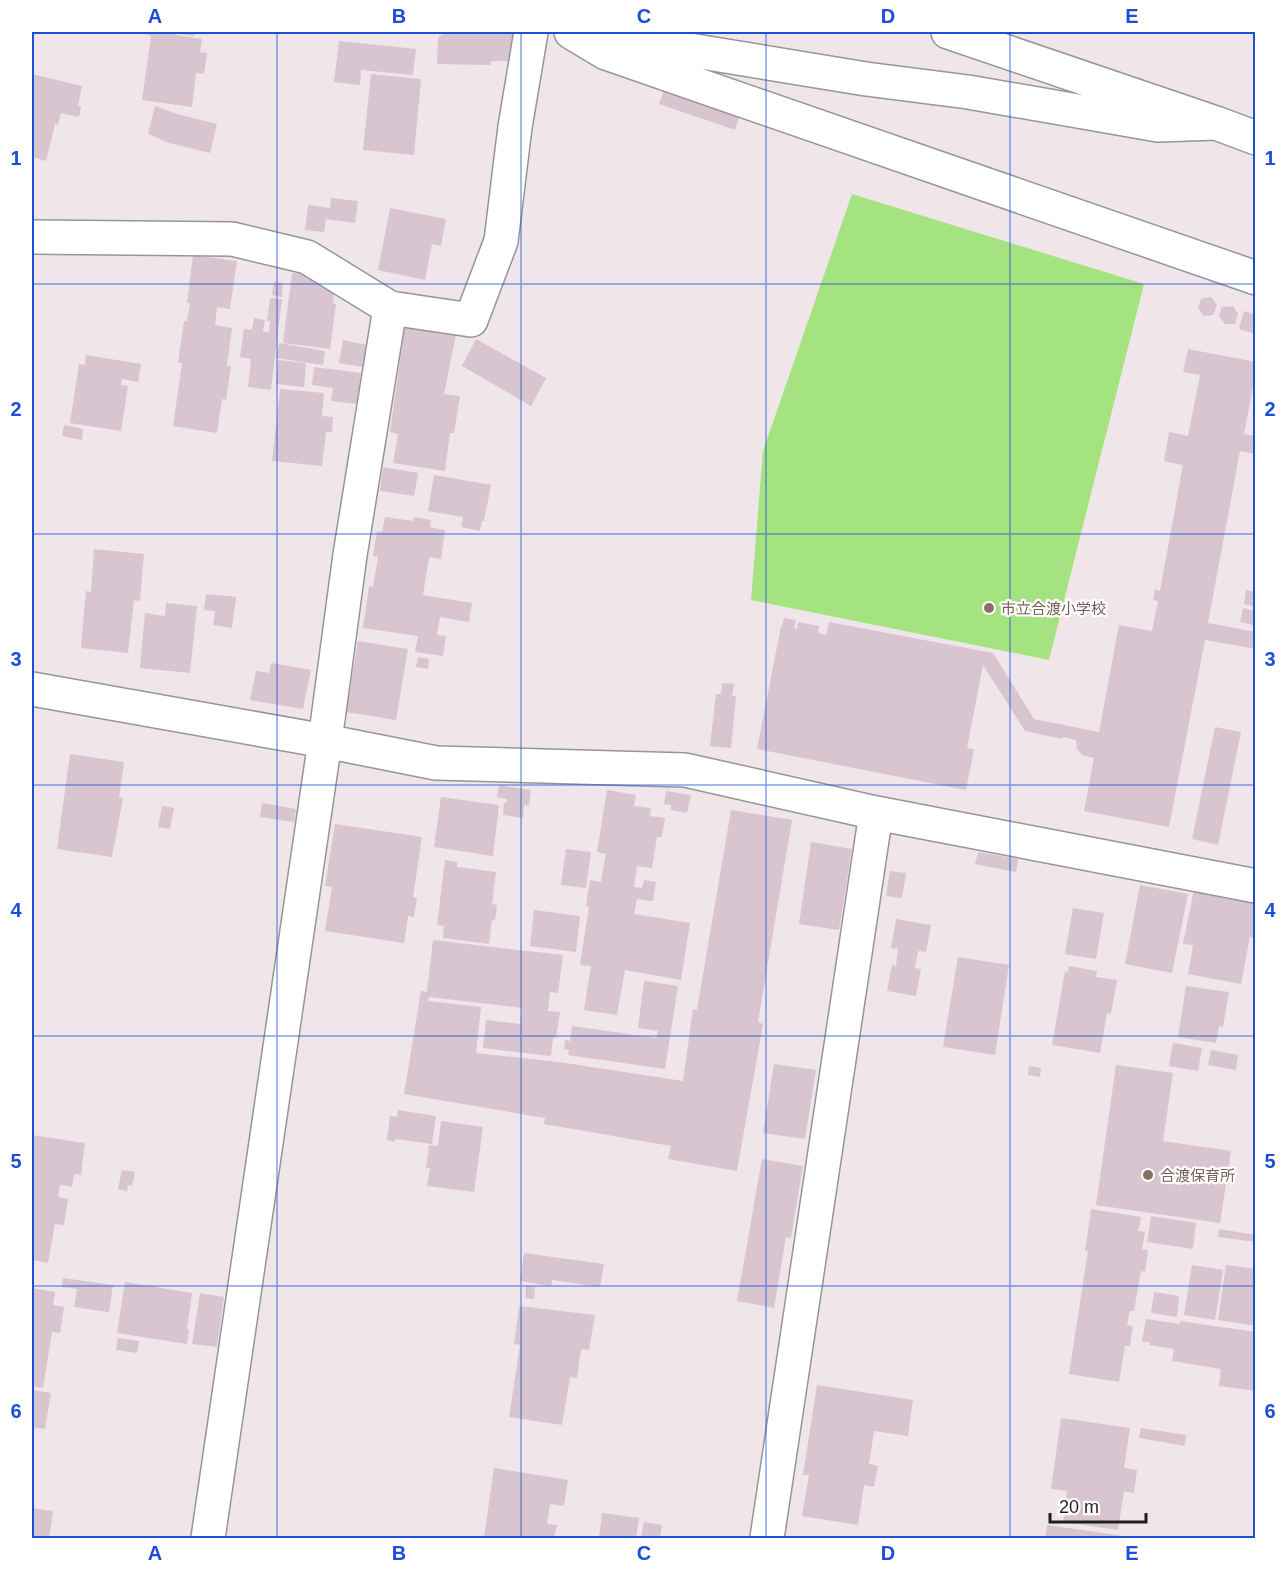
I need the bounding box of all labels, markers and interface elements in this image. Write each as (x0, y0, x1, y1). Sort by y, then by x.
text: A (148, 5, 162, 27)
text: B (392, 5, 406, 27)
text: C (637, 5, 651, 27)
text: D (881, 5, 895, 27)
text: E (1125, 5, 1139, 27)
text: 1 (10, 147, 22, 169)
text: 1 (1264, 147, 1276, 169)
text: 2 (10, 398, 22, 420)
text: 2 (1264, 398, 1276, 420)
place label: 市立合渡小学校 (1001, 600, 1106, 617)
marker: 市立合渡小学校 (982, 601, 996, 615)
text: 3 (10, 648, 22, 670)
text: 3 (1264, 648, 1276, 670)
text: 4 (10, 899, 22, 921)
text: 4 (1264, 899, 1276, 921)
text: 5 (10, 1150, 22, 1172)
text: 5 (1264, 1150, 1276, 1172)
place label: 合渡保育所 (1160, 1167, 1235, 1184)
marker: 合渡保育所 (1141, 1168, 1155, 1182)
text: 6 (10, 1400, 22, 1422)
text: 6 (1264, 1400, 1276, 1422)
scale bar (1050, 1486, 1146, 1524)
text: 20 m (1059, 1497, 1099, 1517)
text: A (148, 1542, 162, 1564)
text: B (392, 1542, 406, 1564)
text: C (637, 1542, 651, 1564)
text: D (881, 1542, 895, 1564)
text: E (1125, 1542, 1139, 1564)

